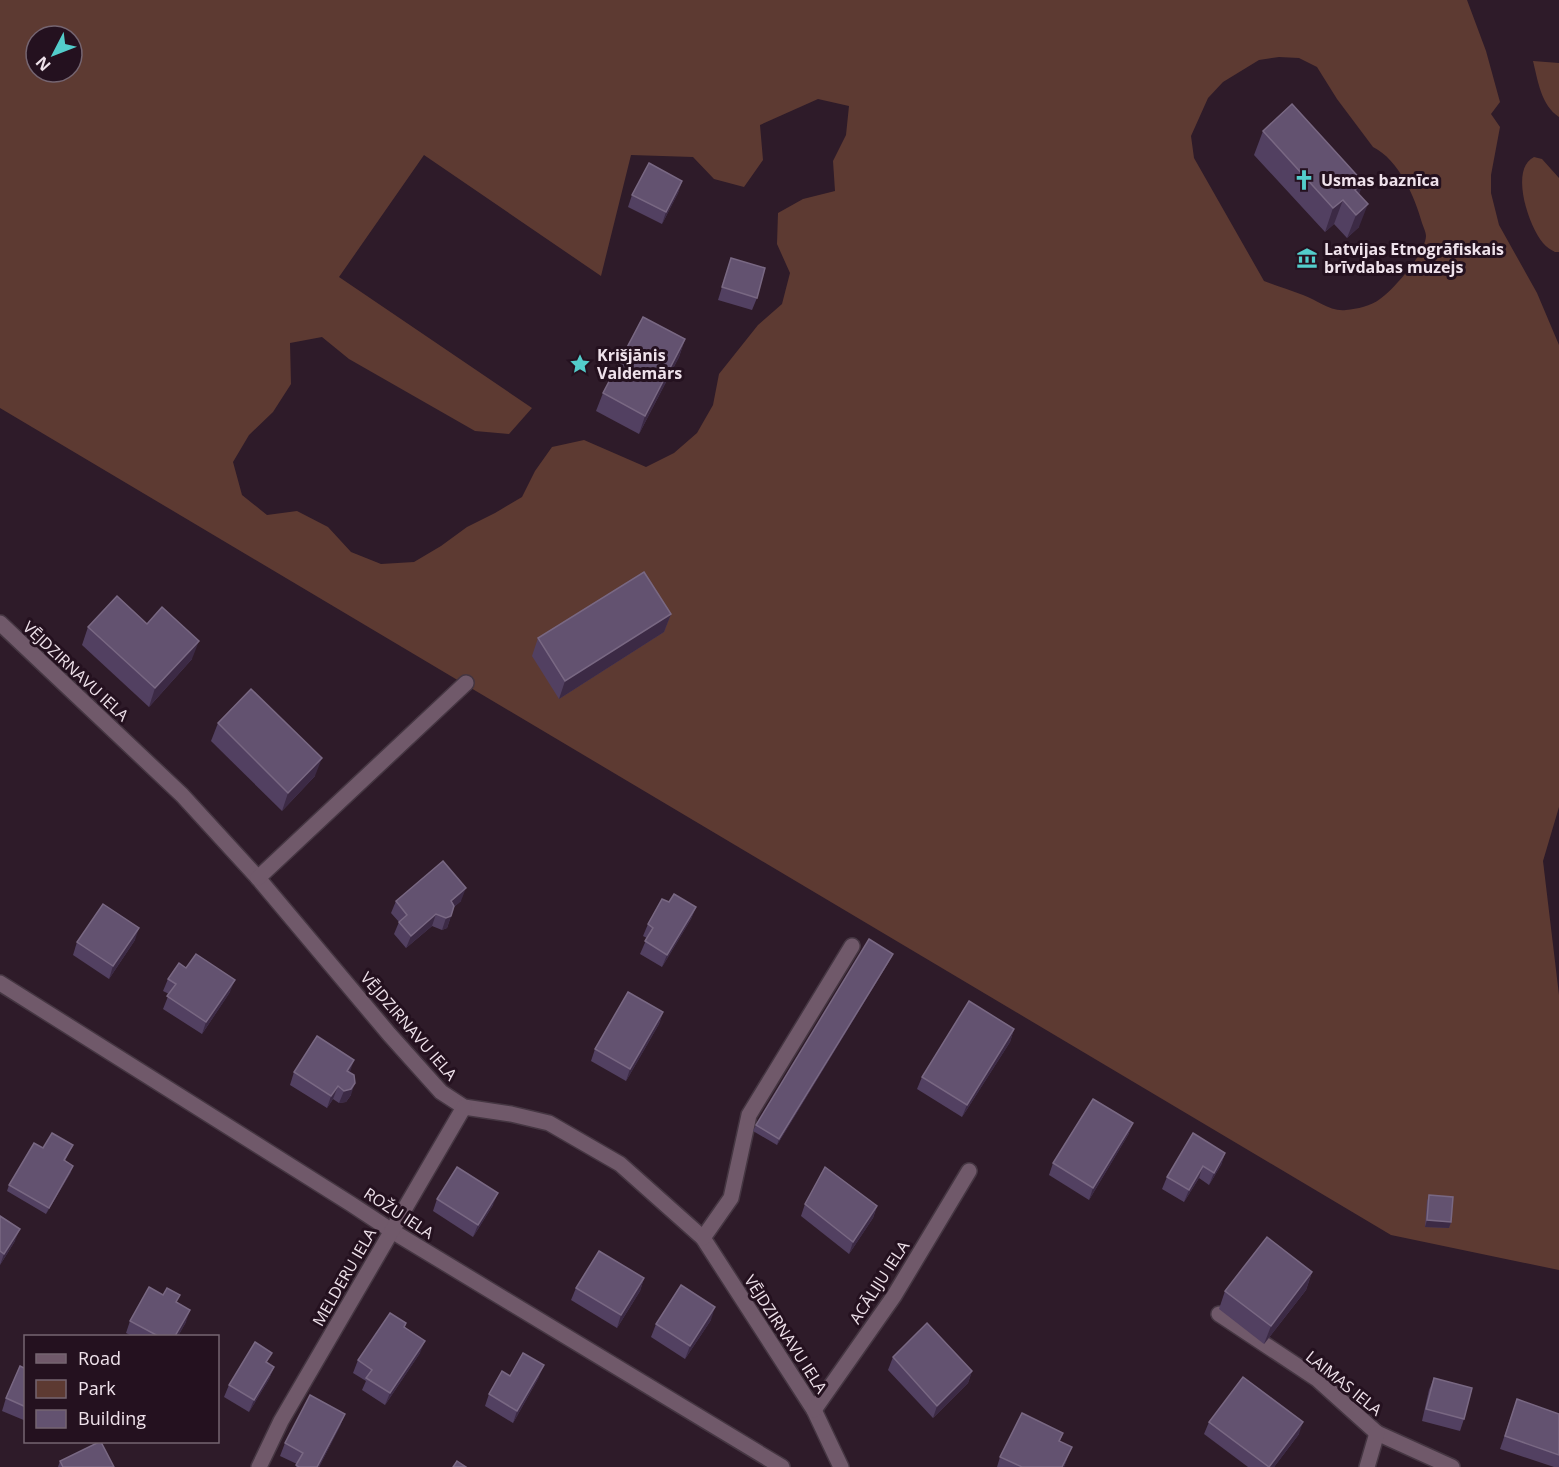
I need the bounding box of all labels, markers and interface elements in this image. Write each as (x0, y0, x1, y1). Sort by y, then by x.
north arrow (24, 24, 84, 84)
text: N (30, 52, 55, 76)
church icon: Usmas baznīca (1292, 168, 1316, 192)
place label: Usmas baznīca (1321, 169, 1439, 191)
place label: Latvijas Etnogrāfiskais brīvdabas muzejs (1324, 238, 1504, 278)
museum icon: Latvijas Etnogrāfiskais brīvdabas muzejs (1295, 246, 1319, 270)
place label: Krišjānis Valdemārs (597, 344, 682, 384)
place icon: Krišjānis Valdemārs (568, 352, 592, 376)
street label: VĒJDZIRNAVU IELA (18, 616, 134, 726)
street label: VĒJDZIRNAVU IELA (356, 967, 463, 1086)
street label: ROŽU IELA (360, 1182, 439, 1244)
street label: MELDERU IELA (307, 1223, 381, 1330)
street label: ACĀLIJU IELA (844, 1235, 915, 1328)
street label: VĒJDZIRNAVU IELA (739, 1270, 833, 1398)
legend (24, 1335, 219, 1443)
street label: LAIMAS IELA (1301, 1345, 1387, 1421)
text: Road (78, 1346, 121, 1370)
text: Park (78, 1376, 116, 1400)
text: Building (78, 1406, 146, 1430)

